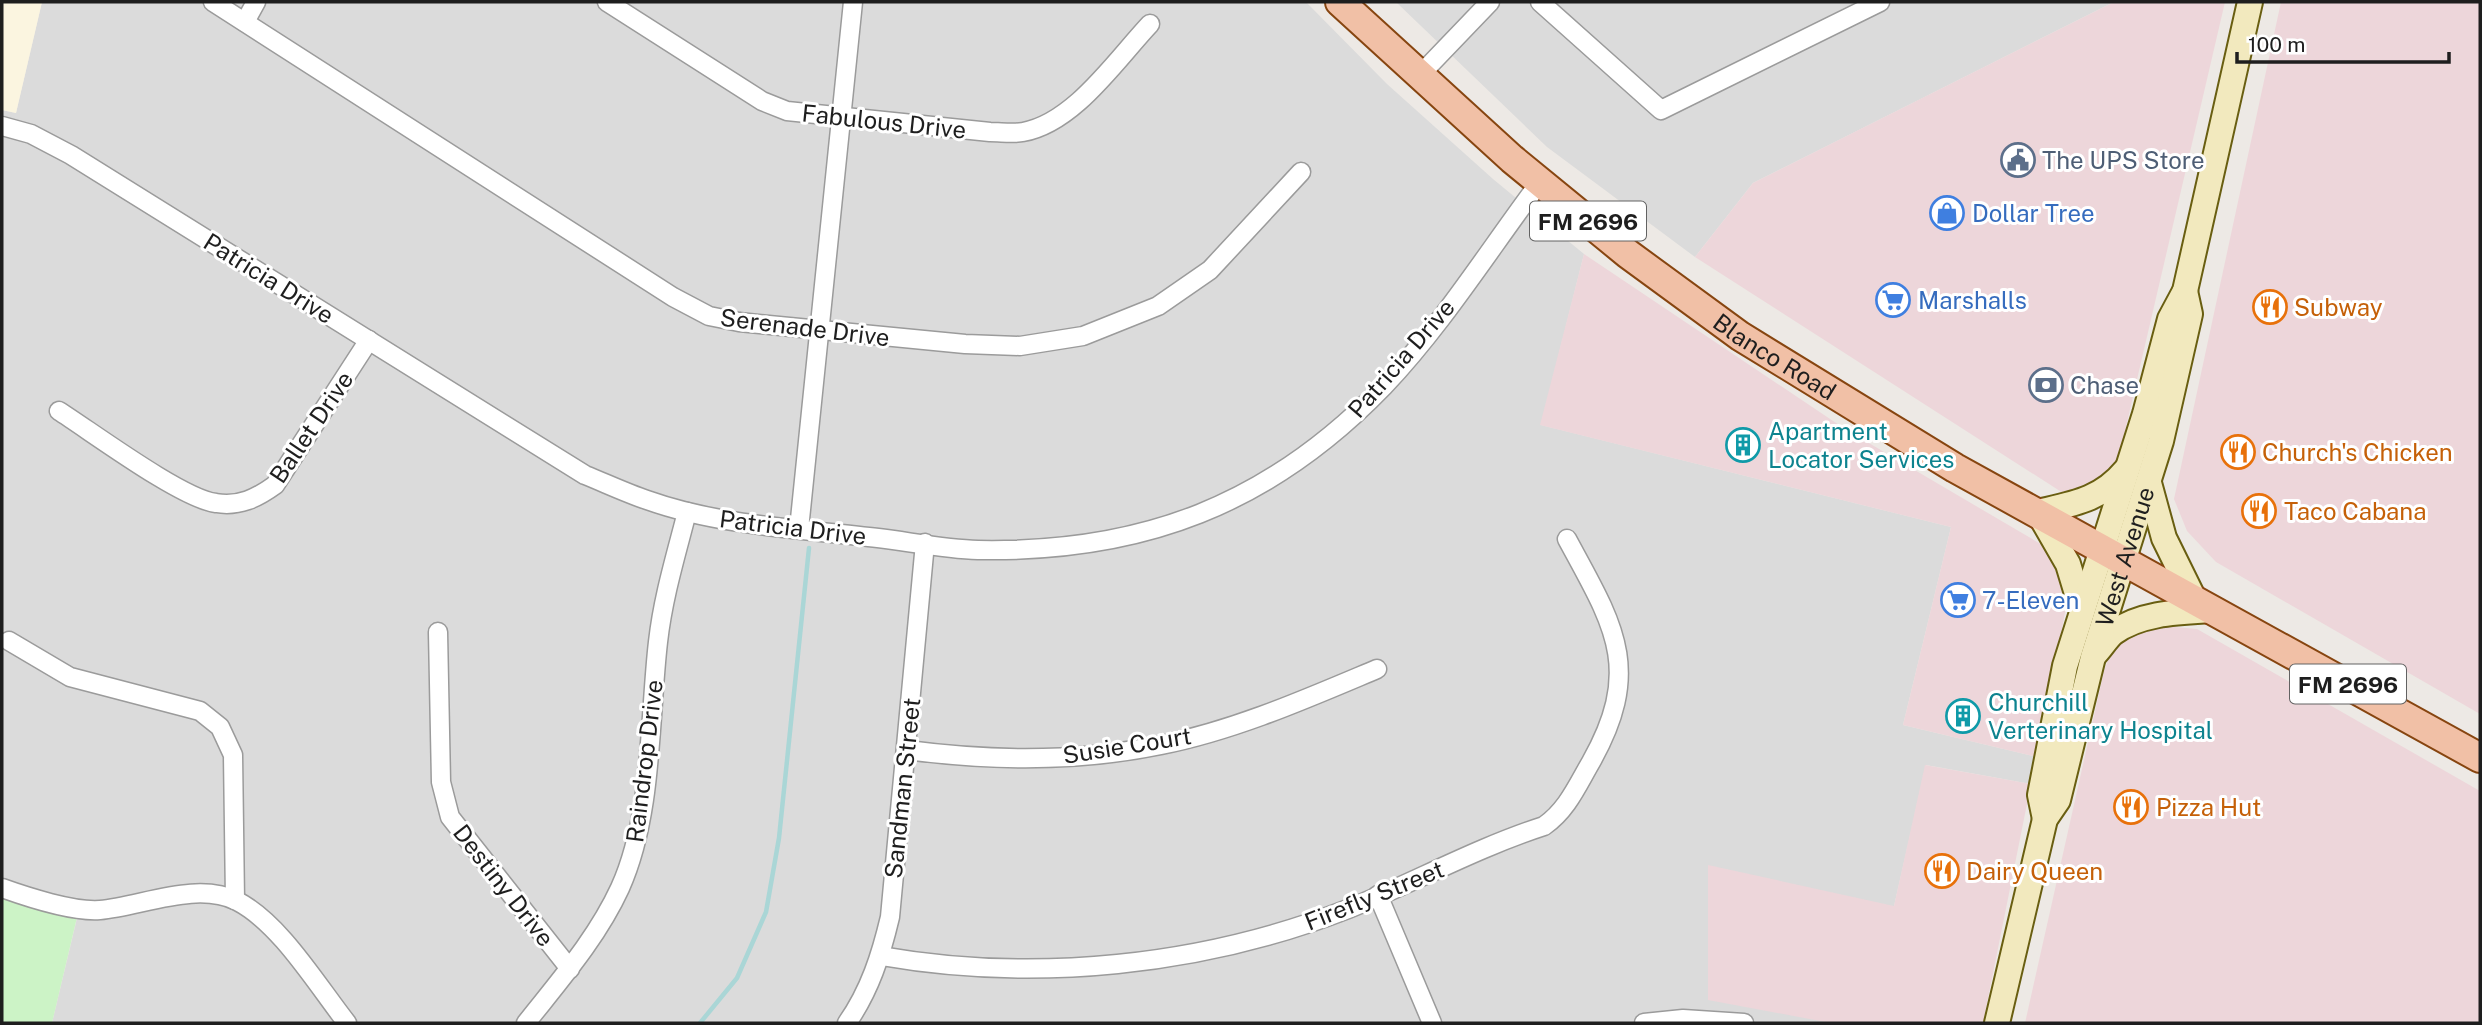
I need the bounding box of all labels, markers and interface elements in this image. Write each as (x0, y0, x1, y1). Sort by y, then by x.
scale bar (2237, 21, 2449, 65)
text: 100 m (2248, 32, 2305, 57)
street label: Fabulous Drive (800, 98, 968, 144)
public building icon: The UPS Store (1999, 141, 2037, 179)
place label: The UPS Store (2042, 146, 2205, 174)
shop icon: Dollar Tree (1928, 194, 1966, 232)
place label: Dollar Tree (1972, 199, 2095, 227)
road number: FM 2696 (1530, 202, 1646, 241)
street label: Patricia Drive (199, 227, 339, 329)
supermarket icon: Marshalls (1874, 281, 1912, 319)
place label: Marshalls (1918, 286, 2027, 314)
restaurant icon: Subway (2251, 288, 2289, 326)
street label: Patricia Drive (1342, 293, 1460, 423)
place label: Subway (2294, 293, 2383, 321)
street label: Serenade Drive (719, 303, 891, 351)
street label: Blanco Road (1708, 307, 1841, 406)
street label: Ballet Drive (263, 366, 359, 488)
bank icon: Chase (2027, 366, 2065, 404)
place label: Chase (2070, 371, 2139, 399)
place label: Apartment Locator Services (1768, 417, 1954, 473)
building icon: Apartment Locator Services (1724, 426, 1762, 464)
restaurant icon: Church's Chicken (2219, 433, 2257, 471)
place label: Church's Chicken (2262, 438, 2453, 466)
street label: West Avenue (2089, 483, 2160, 630)
restaurant icon: Taco Cabana (2240, 492, 2278, 530)
place label: Taco Cabana (2284, 497, 2426, 525)
street label: Patricia Drive (718, 504, 868, 550)
supermarket icon: 7-Eleven (1939, 581, 1977, 619)
place label: 7-Eleven (1982, 586, 2079, 614)
road number: FM 2696 (2290, 664, 2406, 704)
street label: Raindrop Drive (620, 678, 668, 844)
place label: Churchill Verterinary Hospital (1988, 688, 2213, 744)
street label: Sandman Street (879, 696, 925, 880)
building icon: Churchill Verterinary Hospital (1944, 697, 1982, 735)
street label: Susie Court (1061, 721, 1193, 769)
restaurant icon: Pizza Hut (2112, 788, 2150, 826)
place label: Pizza Hut (2156, 793, 2261, 821)
street label: Destiny Drive (448, 818, 560, 952)
restaurant icon: Dairy Queen (1923, 852, 1961, 890)
street label: Firefly Street (1300, 854, 1448, 936)
place label: Dairy Queen (1966, 857, 2103, 885)

